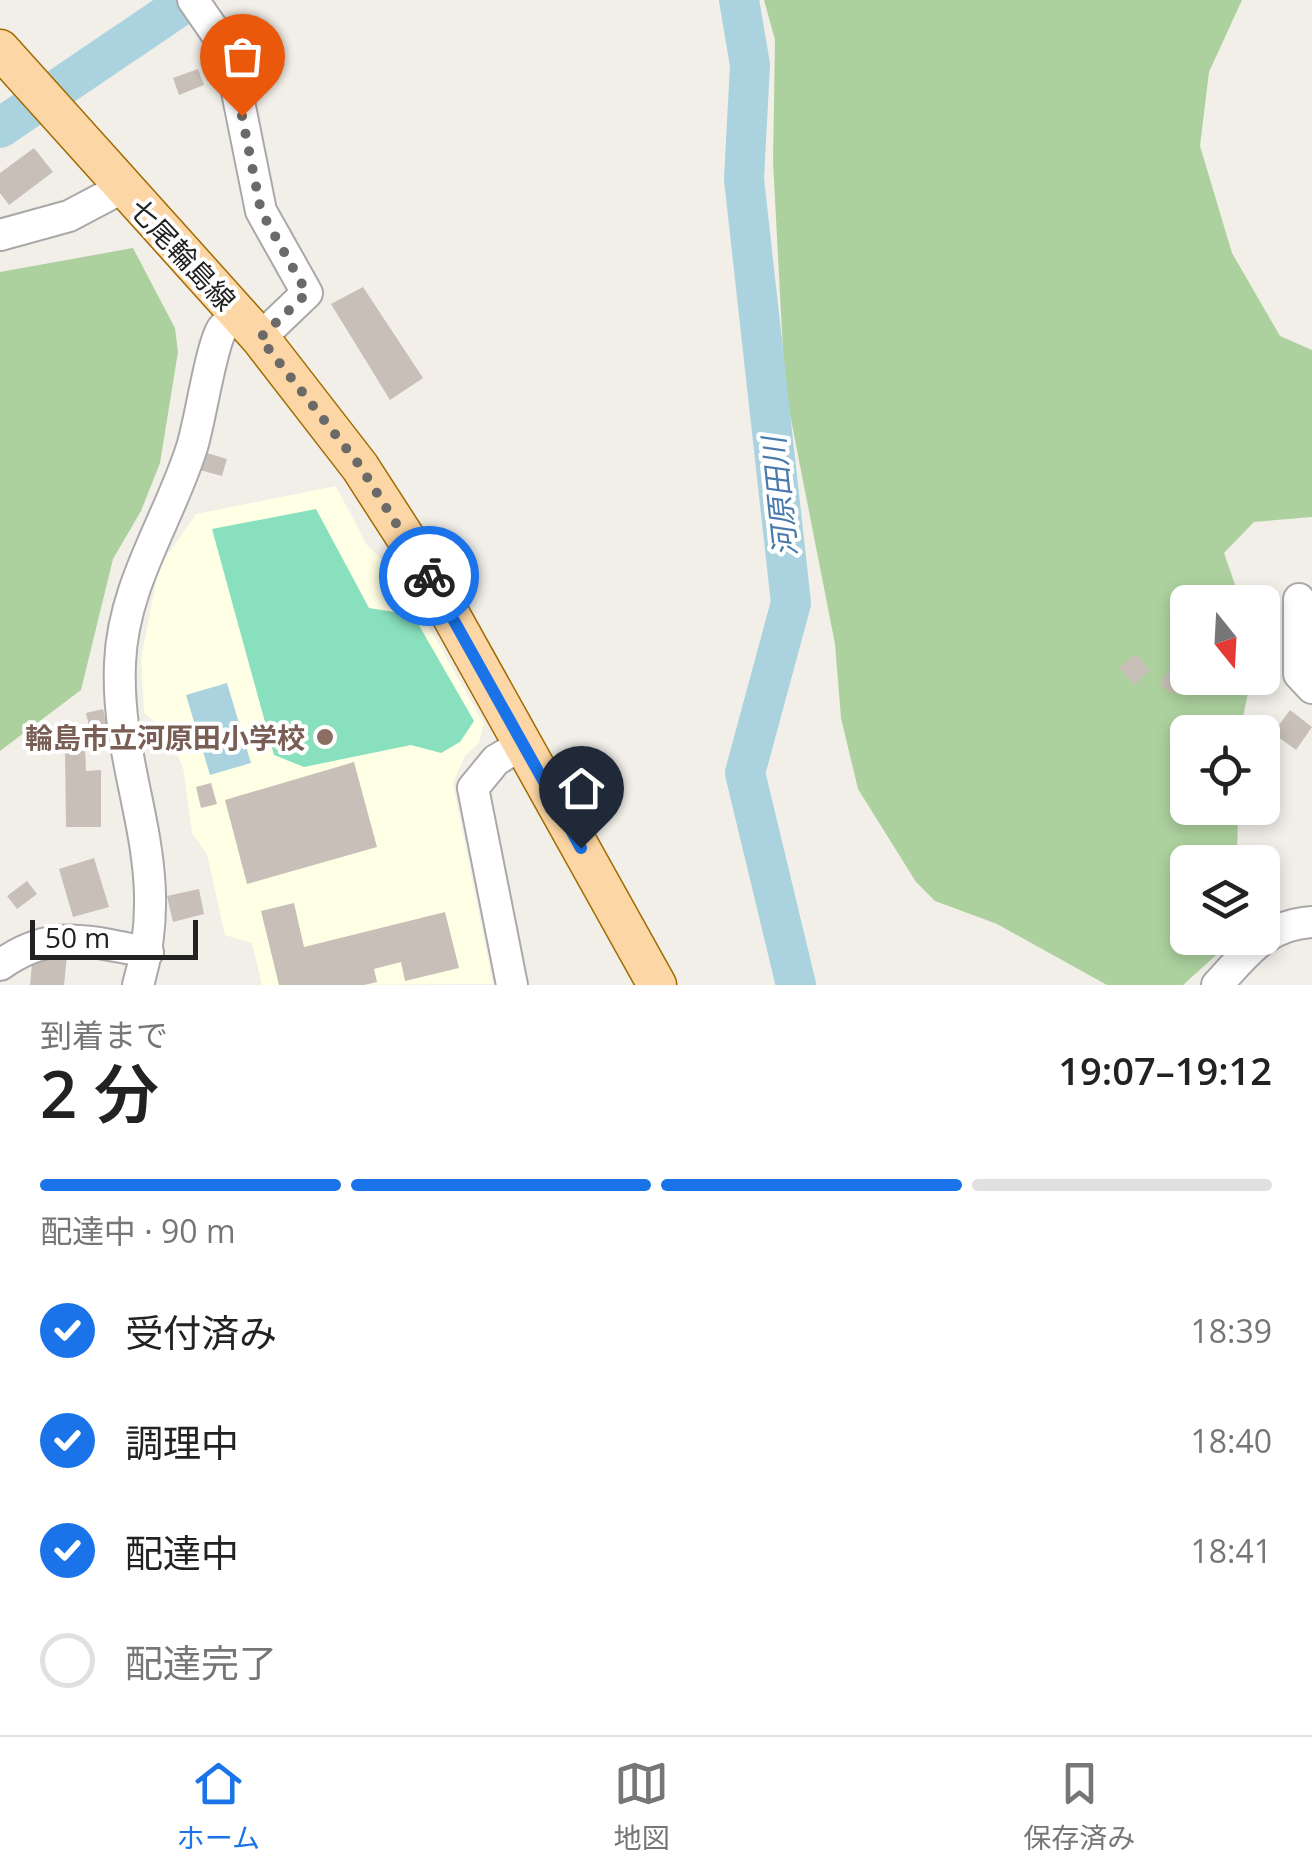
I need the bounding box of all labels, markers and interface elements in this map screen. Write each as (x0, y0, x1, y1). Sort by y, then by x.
pin (200, 14, 285, 117)
icon: bag (215, 29, 270, 84)
street label: 七尾輪島線 (121, 190, 245, 318)
water label: 河原田川 (752, 432, 806, 559)
courier (379, 526, 479, 626)
icon: bike (402, 549, 457, 604)
north arrow (1170, 585, 1280, 695)
map controls (1170, 585, 1280, 955)
button: locate (1170, 715, 1280, 825)
place label: 輪島市立河原田小学校 (25, 718, 305, 756)
marker: 輪島市立河原田小学校 (314, 726, 336, 748)
pin (539, 746, 624, 849)
icon: home (554, 761, 609, 816)
button: layers (1170, 845, 1280, 955)
scale bar (30, 915, 198, 960)
text: 50 m (45, 918, 110, 956)
text: 到着まで (40, 1013, 168, 1056)
text: 19:07–19:12 (1058, 1044, 1272, 1096)
text: 2 分 (40, 1049, 159, 1137)
text: 配達中 · 90 m (40, 1209, 236, 1252)
icon: check (40, 1303, 95, 1358)
text: 受付済み (125, 1306, 277, 1358)
text: 18:39 (1190, 1309, 1272, 1352)
icon: check (40, 1413, 95, 1468)
text: 調理中 (125, 1416, 239, 1468)
text: 18:40 (1190, 1419, 1272, 1462)
icon: check (40, 1523, 95, 1578)
text: 配達中 (125, 1526, 239, 1578)
text: 18:41 (1190, 1529, 1272, 1572)
text: 配達完了 (125, 1636, 277, 1688)
tab: ホーム (177, 1756, 260, 1856)
tab: 地図 (614, 1756, 670, 1856)
tab: 保存済み (1023, 1756, 1135, 1856)

